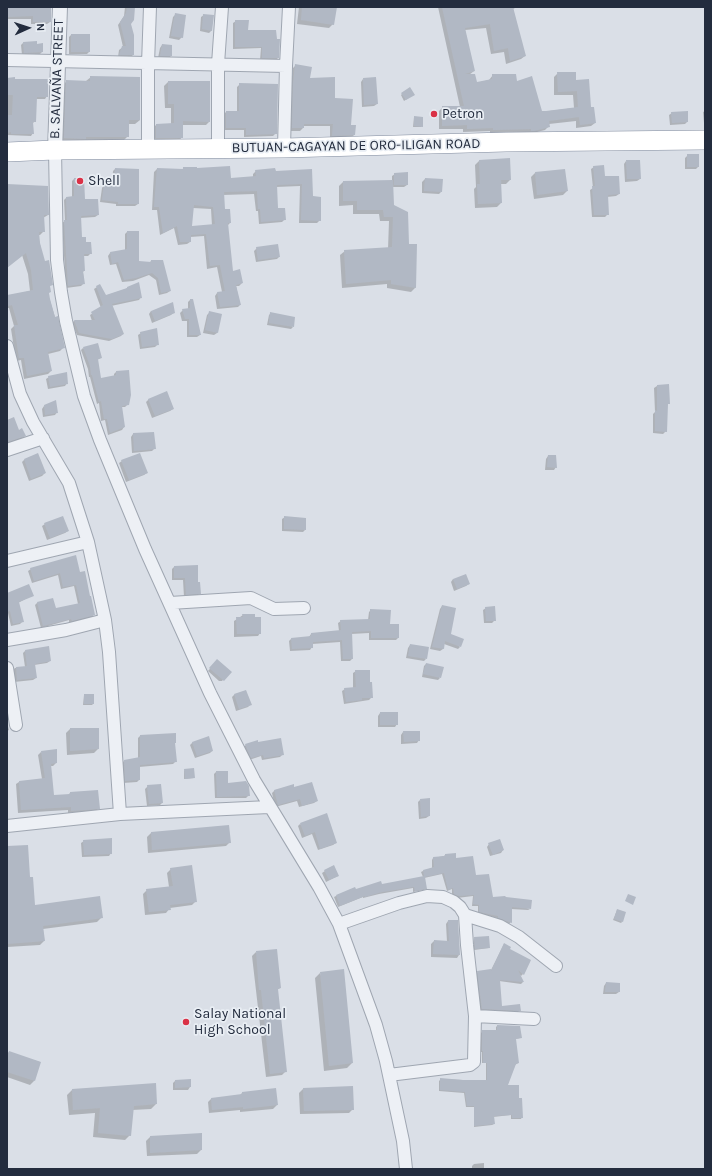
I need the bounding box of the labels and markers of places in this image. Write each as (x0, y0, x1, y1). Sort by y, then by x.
place label: Petron (442, 106, 483, 122)
marker: Petron (429, 109, 439, 119)
place label: Shell (88, 173, 120, 189)
marker: Shell (75, 176, 85, 186)
place label: Salay National High School (194, 1006, 286, 1038)
marker: Salay National High School (181, 1017, 191, 1027)

